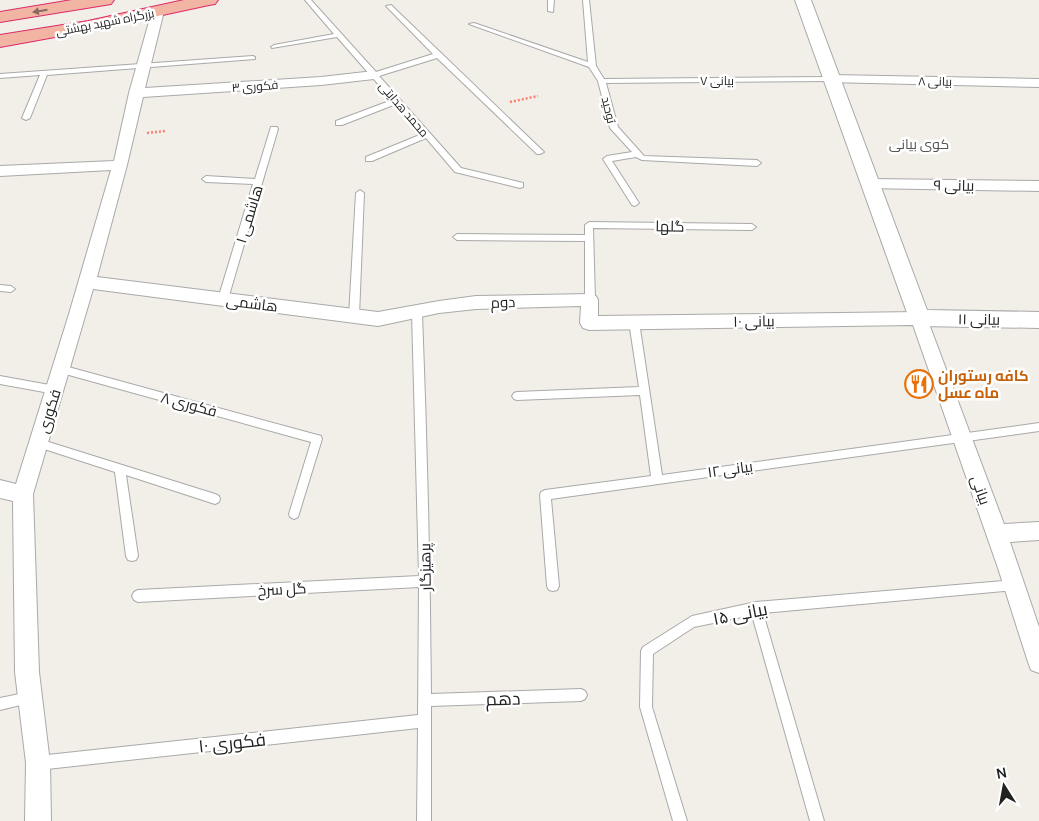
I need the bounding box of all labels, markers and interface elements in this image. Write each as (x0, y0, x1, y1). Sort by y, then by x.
street label: بزرگراه شهید بهشتی (54, 4, 156, 40)
one-way arrow (31, 8, 47, 16)
street label: بیانی ۷ (700, 72, 734, 89)
street label: بیانی ۸ (918, 72, 952, 90)
street label: فکوری ۳ (231, 76, 279, 96)
street label: محمد هدایتی (375, 78, 433, 140)
street label: توحید (598, 95, 621, 126)
district label: کوی بیانی (889, 134, 949, 153)
street label: بیانی ۹ (933, 174, 975, 196)
street label: هاشمی ۱ (230, 182, 268, 246)
street label: گلها (655, 215, 685, 237)
street label: هاشمی (225, 289, 279, 317)
street label: دوم (490, 291, 516, 313)
street label: بیانی ۱۱ (958, 308, 1000, 330)
street label: بیانی ۱۰ (733, 310, 775, 332)
place label: کافه رستوران ماه عسل (938, 365, 1029, 403)
restaurant icon: کافه رستوران ماه عسل (904, 369, 934, 399)
street label: فکوری (32, 386, 66, 436)
street label: فکوری ۸ (159, 386, 219, 422)
street label: بیانی ۱۲ (706, 455, 754, 483)
street label: بیانی (966, 472, 996, 508)
street label: پرهیزگار (414, 543, 436, 592)
street label: گل سرخ (257, 577, 307, 602)
street label: بیانی ۱۵ (711, 596, 769, 630)
street label: دهم (485, 685, 521, 712)
street label: فکوری ۱۰ (197, 727, 267, 757)
north arrow (979, 761, 1029, 811)
text: N (995, 762, 1008, 783)

